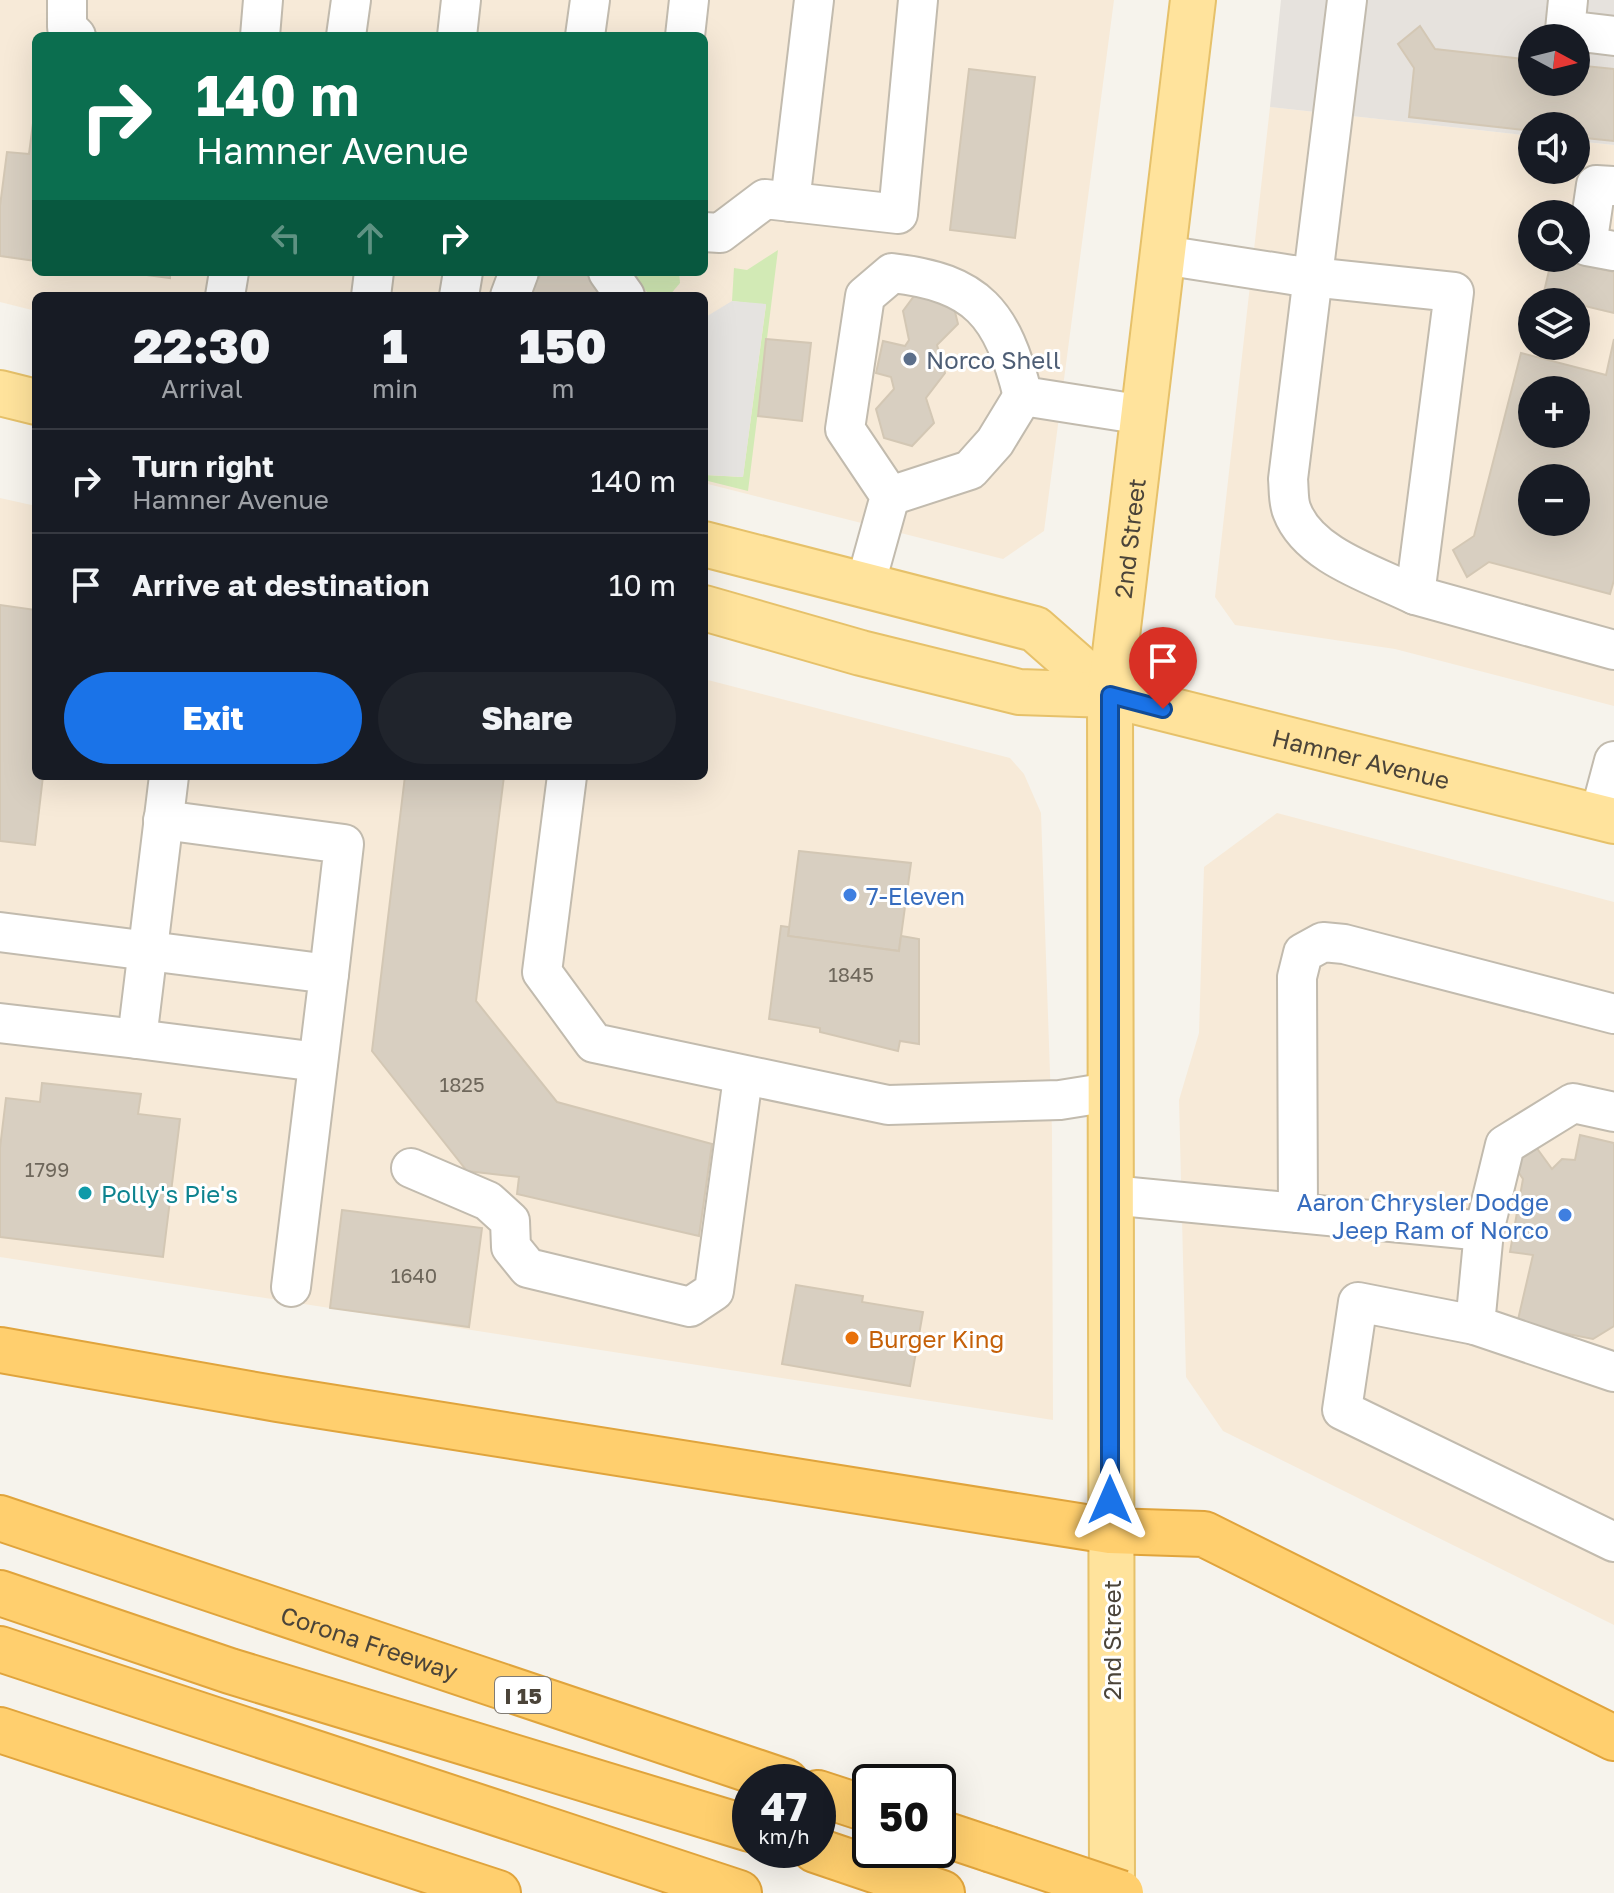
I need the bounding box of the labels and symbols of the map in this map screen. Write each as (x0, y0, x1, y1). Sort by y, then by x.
north arrow (1518, 24, 1590, 96)
place label: Norco Shell (926, 345, 1061, 374)
marker: Norco Shell (901, 350, 919, 368)
street label: 2nd Street (1107, 477, 1150, 600)
pin (1129, 627, 1197, 709)
street label: Hamner Avenue (1269, 722, 1453, 794)
place label: 7-Eleven (866, 881, 965, 910)
marker: 7-Eleven (841, 886, 859, 904)
house number: 1845 (828, 962, 874, 986)
house number: 1825 (439, 1072, 485, 1096)
house number: 1799 (25, 1157, 69, 1181)
place label: Polly's Pie's (101, 1179, 238, 1208)
marker: Polly's Pie's (76, 1184, 94, 1202)
place label: Aaron Chrysler Dodge Jeep Ram of Norco (1296, 1187, 1549, 1244)
marker: Aaron Chrysler Dodge Jeep Ram of Norco (1556, 1206, 1574, 1224)
house number: 1640 (391, 1263, 437, 1287)
place label: Burger King (868, 1324, 1004, 1353)
marker: Burger King (843, 1329, 861, 1347)
position arrow (1068, 1458, 1152, 1542)
street label: 2nd Street (1097, 1580, 1126, 1700)
street label: Corona Freeway (277, 1599, 462, 1685)
road number: I 15 (495, 1677, 551, 1713)
speed limit sign: 50 (852, 1764, 956, 1868)

